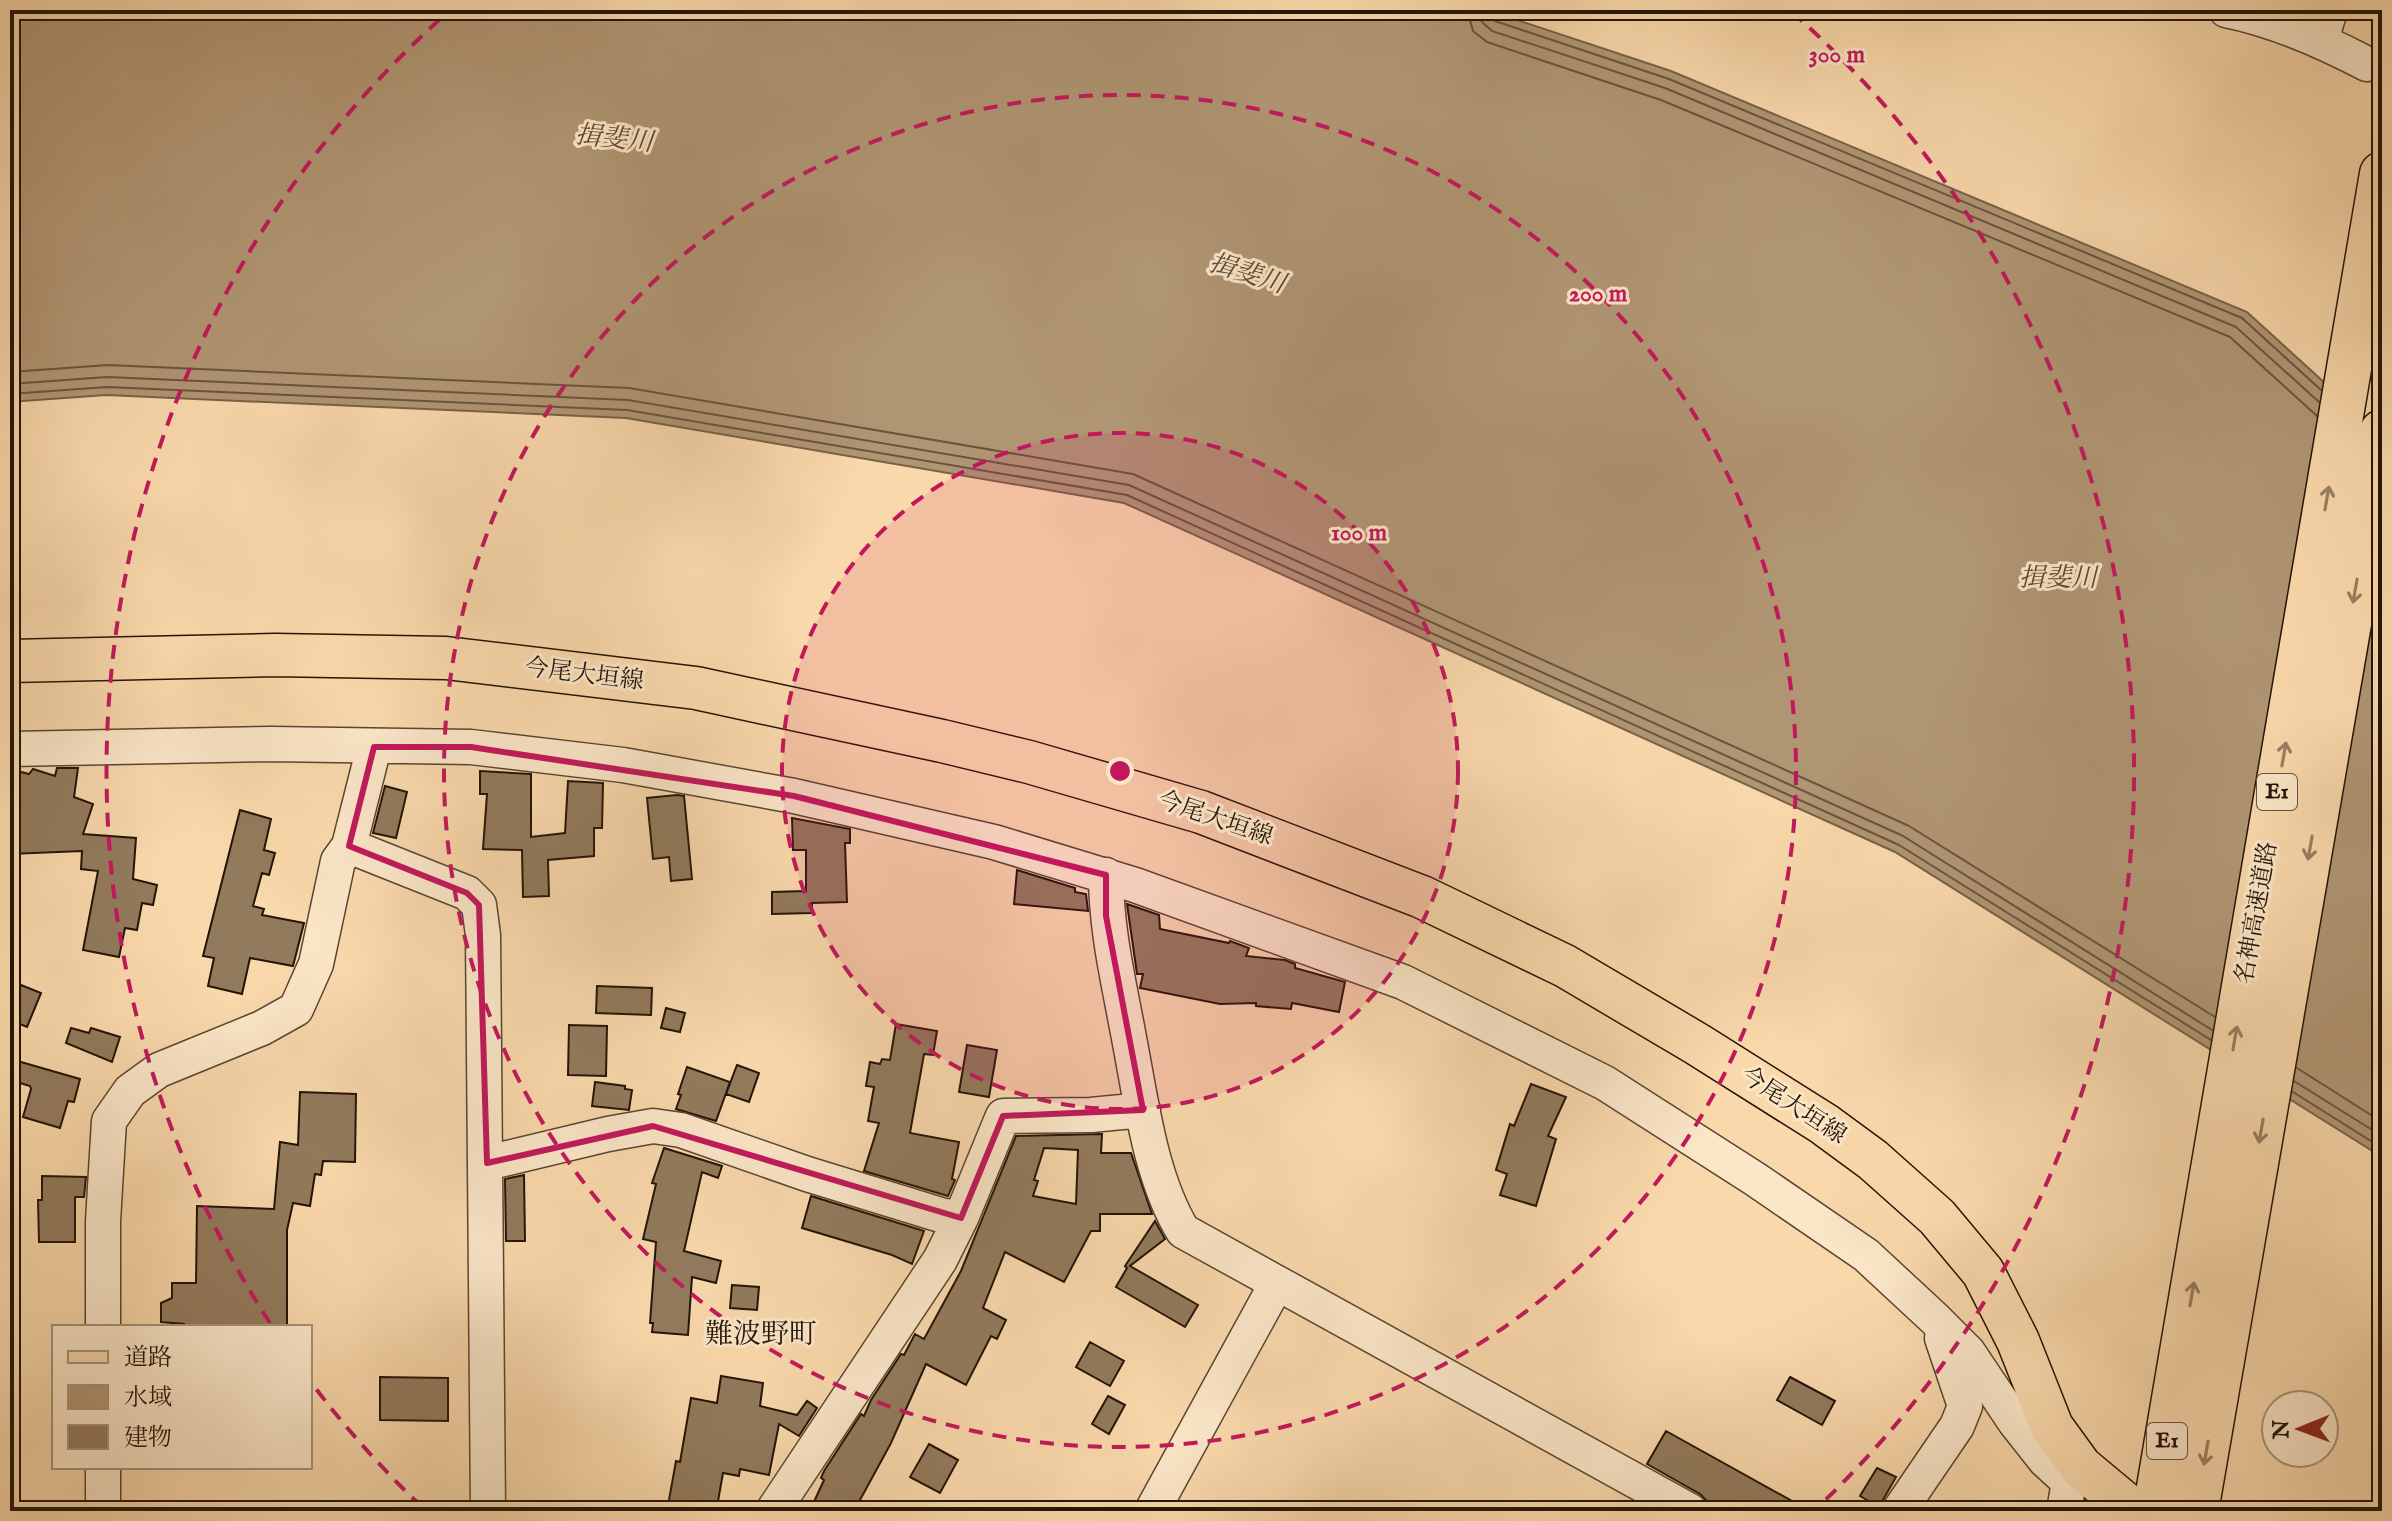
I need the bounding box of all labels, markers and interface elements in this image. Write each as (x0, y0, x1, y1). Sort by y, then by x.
text: 300 m (1809, 40, 1866, 71)
water label: 揖斐川 (573, 119, 657, 160)
water label: 揖斐川 (1205, 247, 1292, 302)
text: 200 m (1569, 279, 1628, 310)
one-way arrow (2320, 486, 2335, 511)
text: 100 m (1331, 518, 1388, 549)
water label: 揖斐川 (2019, 562, 2100, 595)
one-way arrow (2346, 578, 2361, 604)
street label: 今尾大垣線 (523, 652, 645, 698)
one-way arrow (2277, 742, 2292, 767)
centre of rings (1106, 757, 1134, 785)
road number: E1 (2257, 774, 2297, 810)
street label: 今尾大垣線 (1153, 785, 1277, 853)
one-way arrow (2302, 834, 2317, 860)
street label: 名神高速道路 (2229, 839, 2285, 987)
one-way arrow (2229, 1026, 2244, 1051)
street label: 今尾大垣線 (1734, 1060, 1852, 1152)
one-way arrow (2253, 1118, 2268, 1144)
one-way arrow (2185, 1282, 2200, 1308)
district label: 難波野町 (705, 1318, 817, 1353)
legend (52, 1325, 312, 1469)
text: 道路 (124, 1343, 172, 1374)
text: 水域 (124, 1383, 172, 1414)
north arrow (2260, 1389, 2340, 1469)
text: N (2268, 1420, 2296, 1440)
text: 建物 (124, 1423, 172, 1454)
road number: E1 (2147, 1423, 2187, 1459)
one-way arrow (2198, 1440, 2213, 1465)

